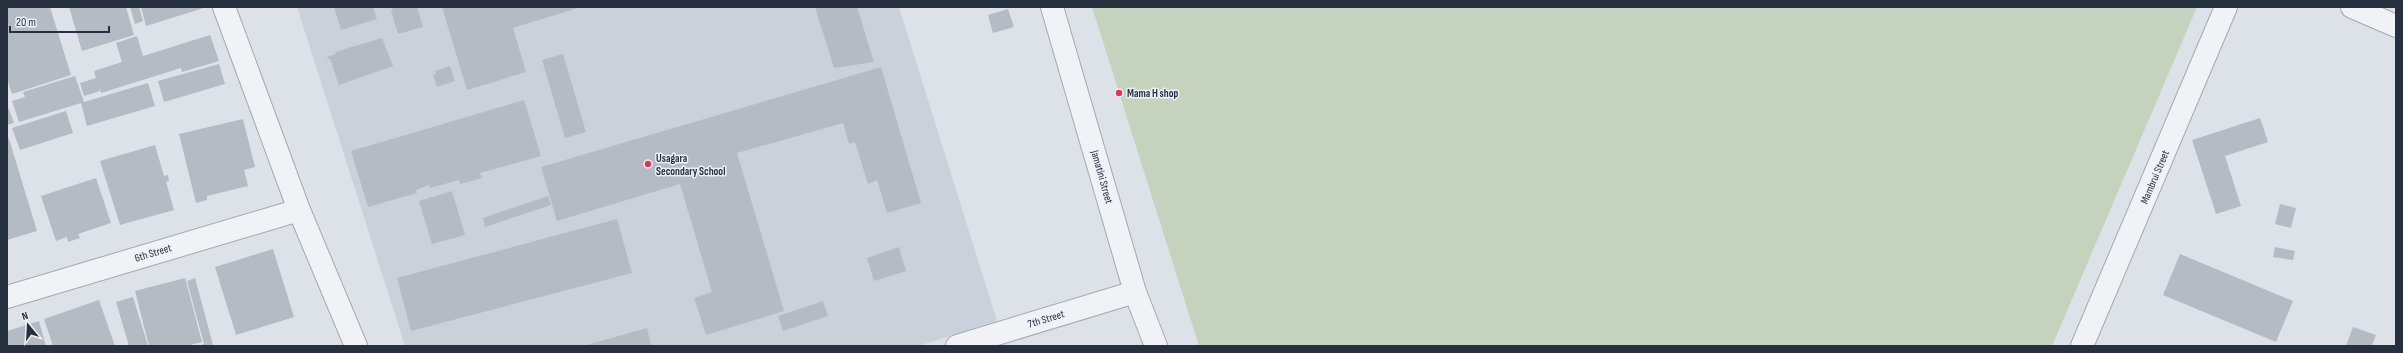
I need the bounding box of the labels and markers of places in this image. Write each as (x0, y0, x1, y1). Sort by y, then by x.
place label: Mama H shop (1127, 87, 1178, 100)
marker: Mama H shop (1114, 88, 1124, 98)
place label: Usagara Secondary School (656, 152, 725, 178)
marker: Usagara Secondary School (643, 159, 653, 169)

